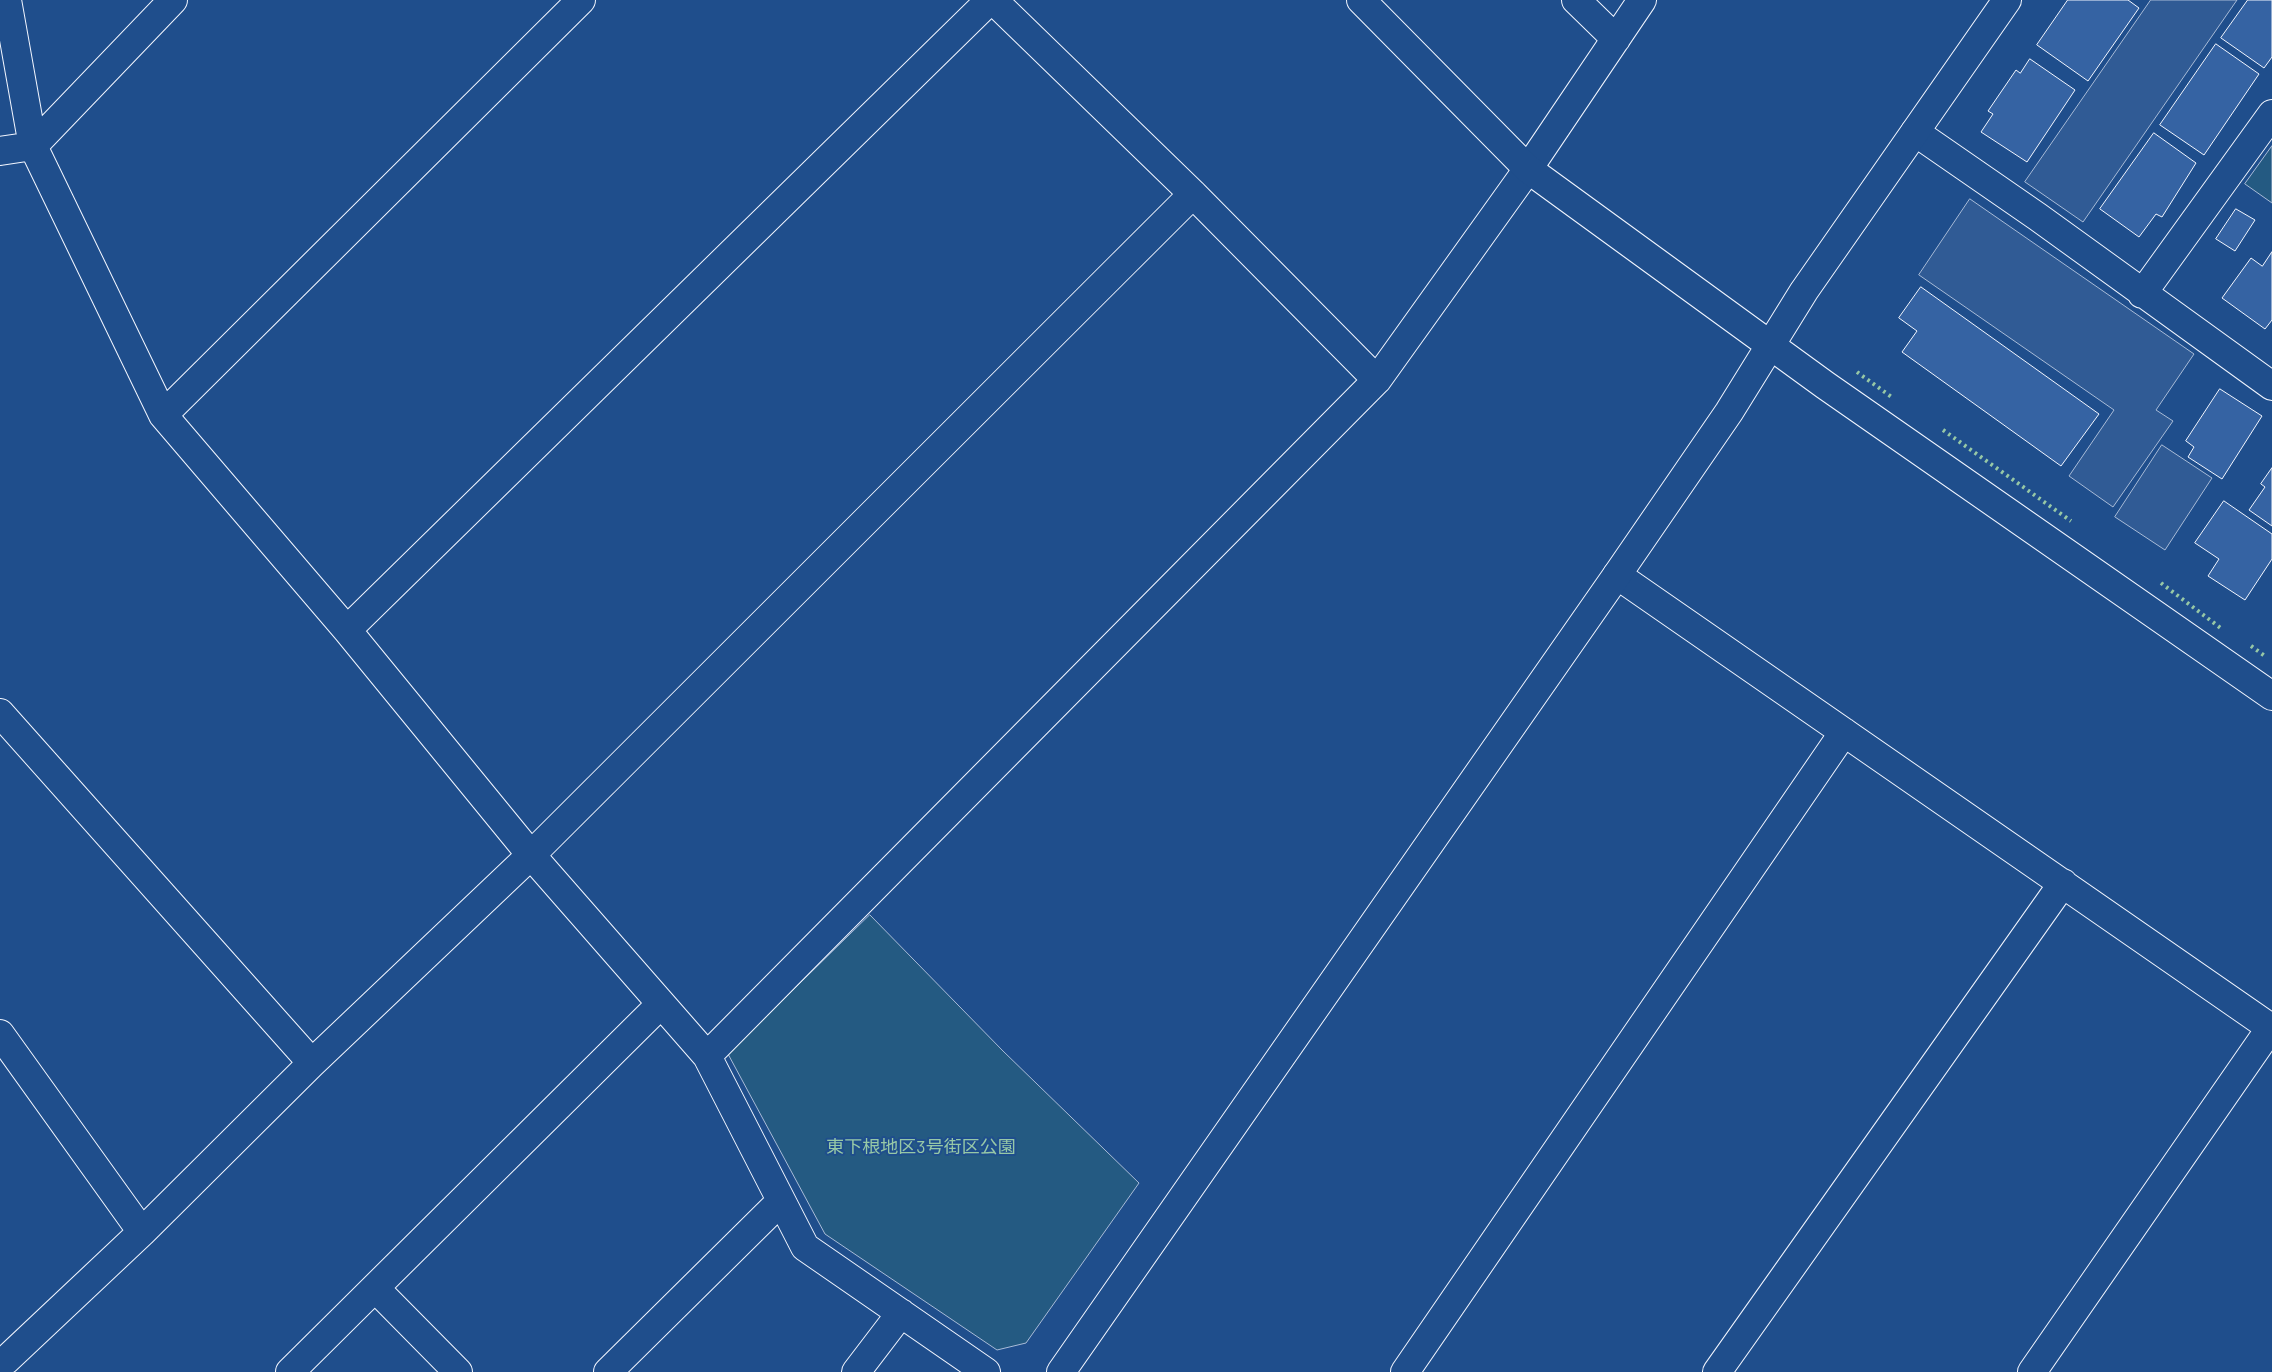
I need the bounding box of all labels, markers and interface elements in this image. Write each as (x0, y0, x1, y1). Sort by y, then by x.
park label: 東下根地区3号街区公園 (826, 1136, 1016, 1158)

